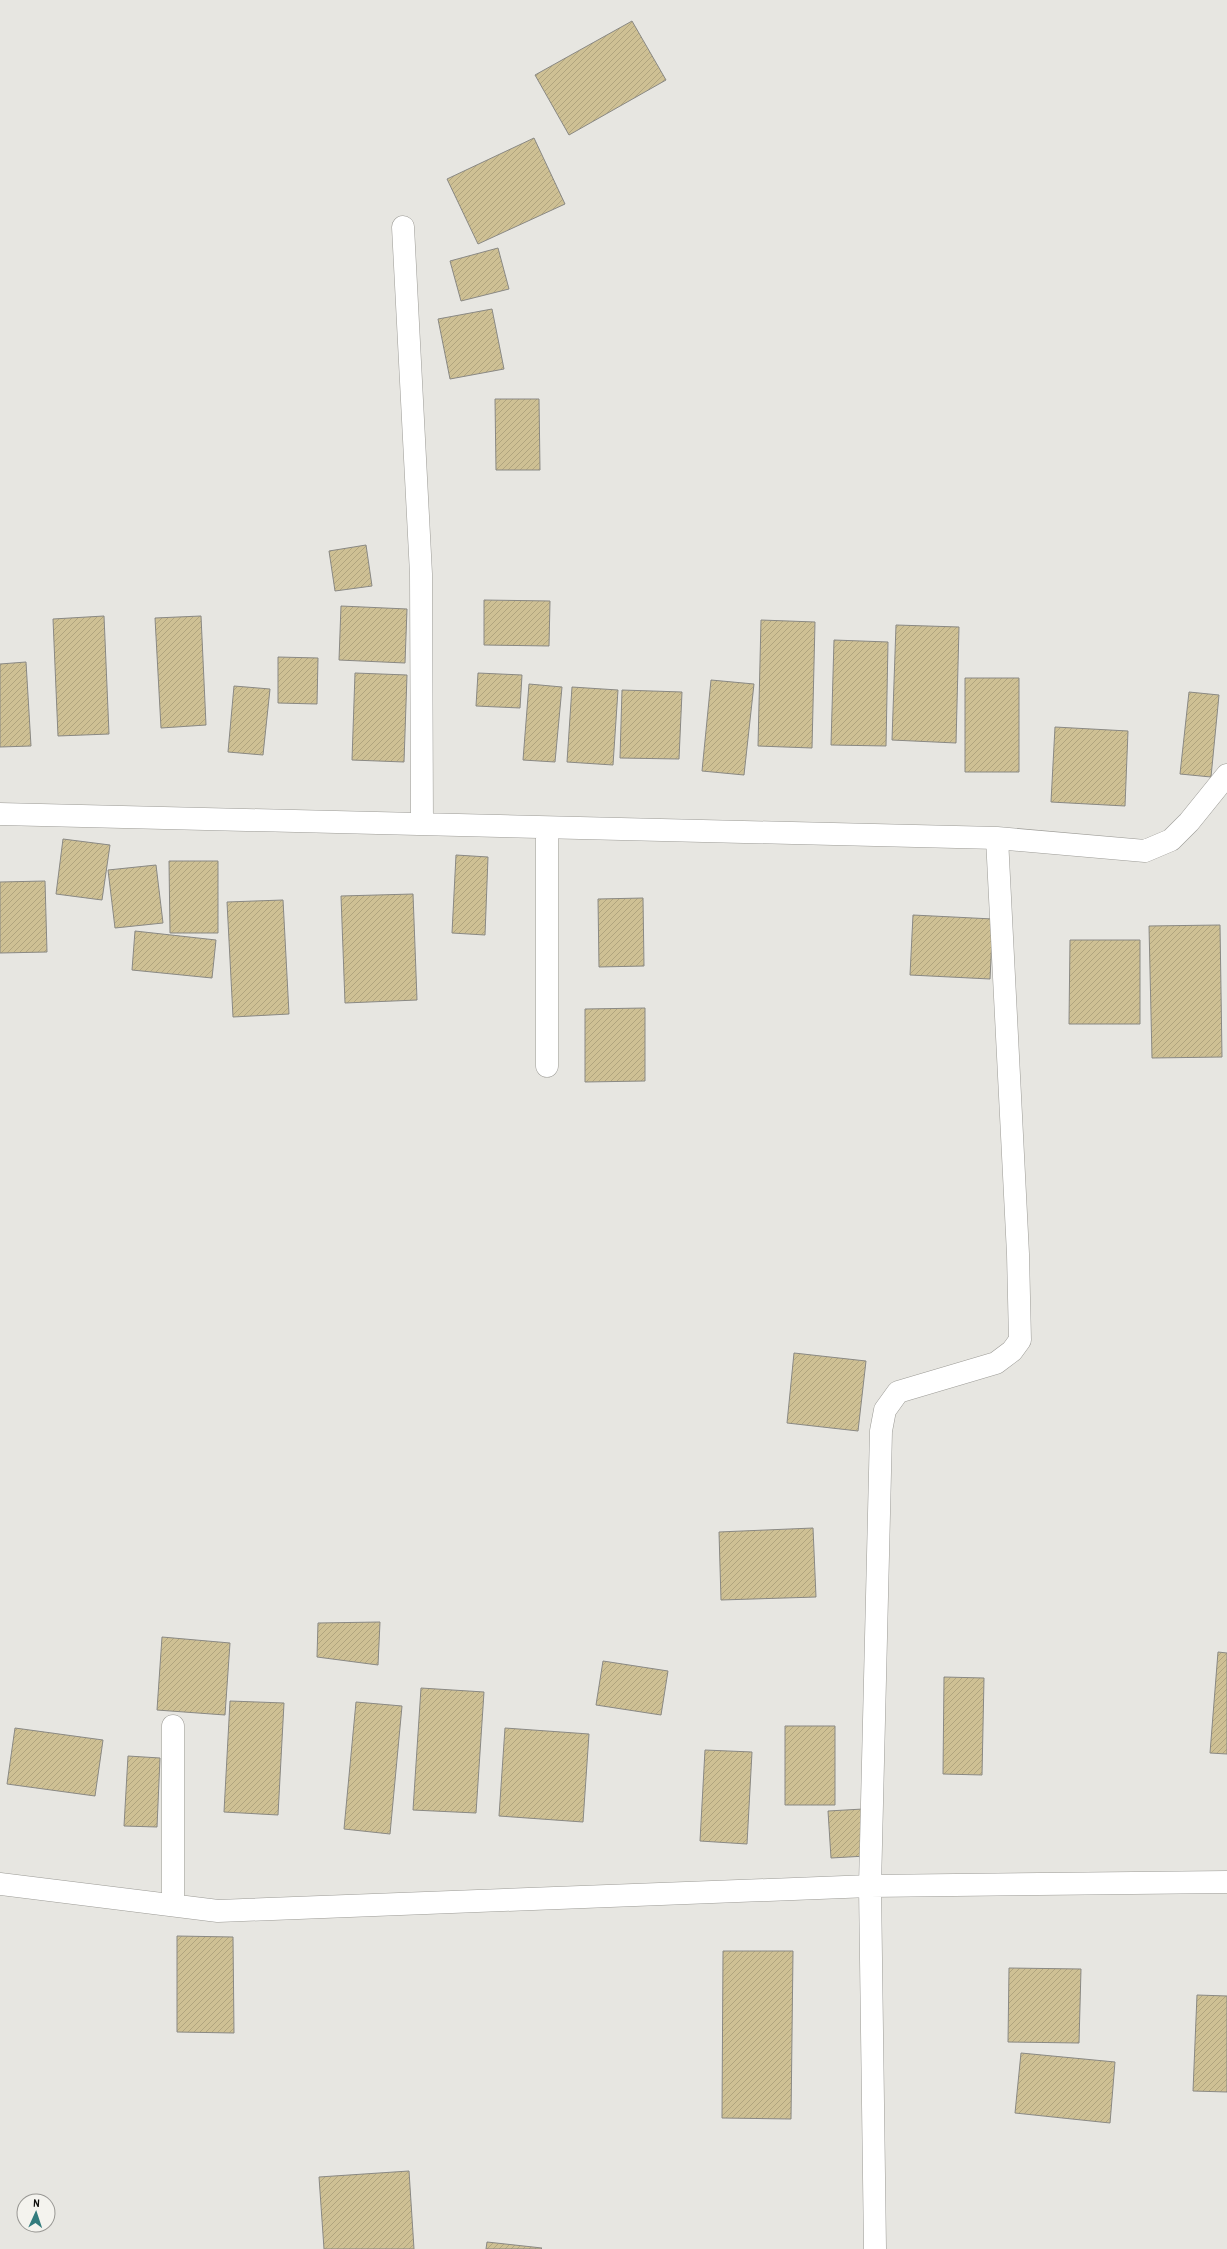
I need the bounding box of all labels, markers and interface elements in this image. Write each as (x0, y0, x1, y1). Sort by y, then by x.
north arrow (16, 2193, 56, 2233)
text: N (33, 2196, 40, 2210)

